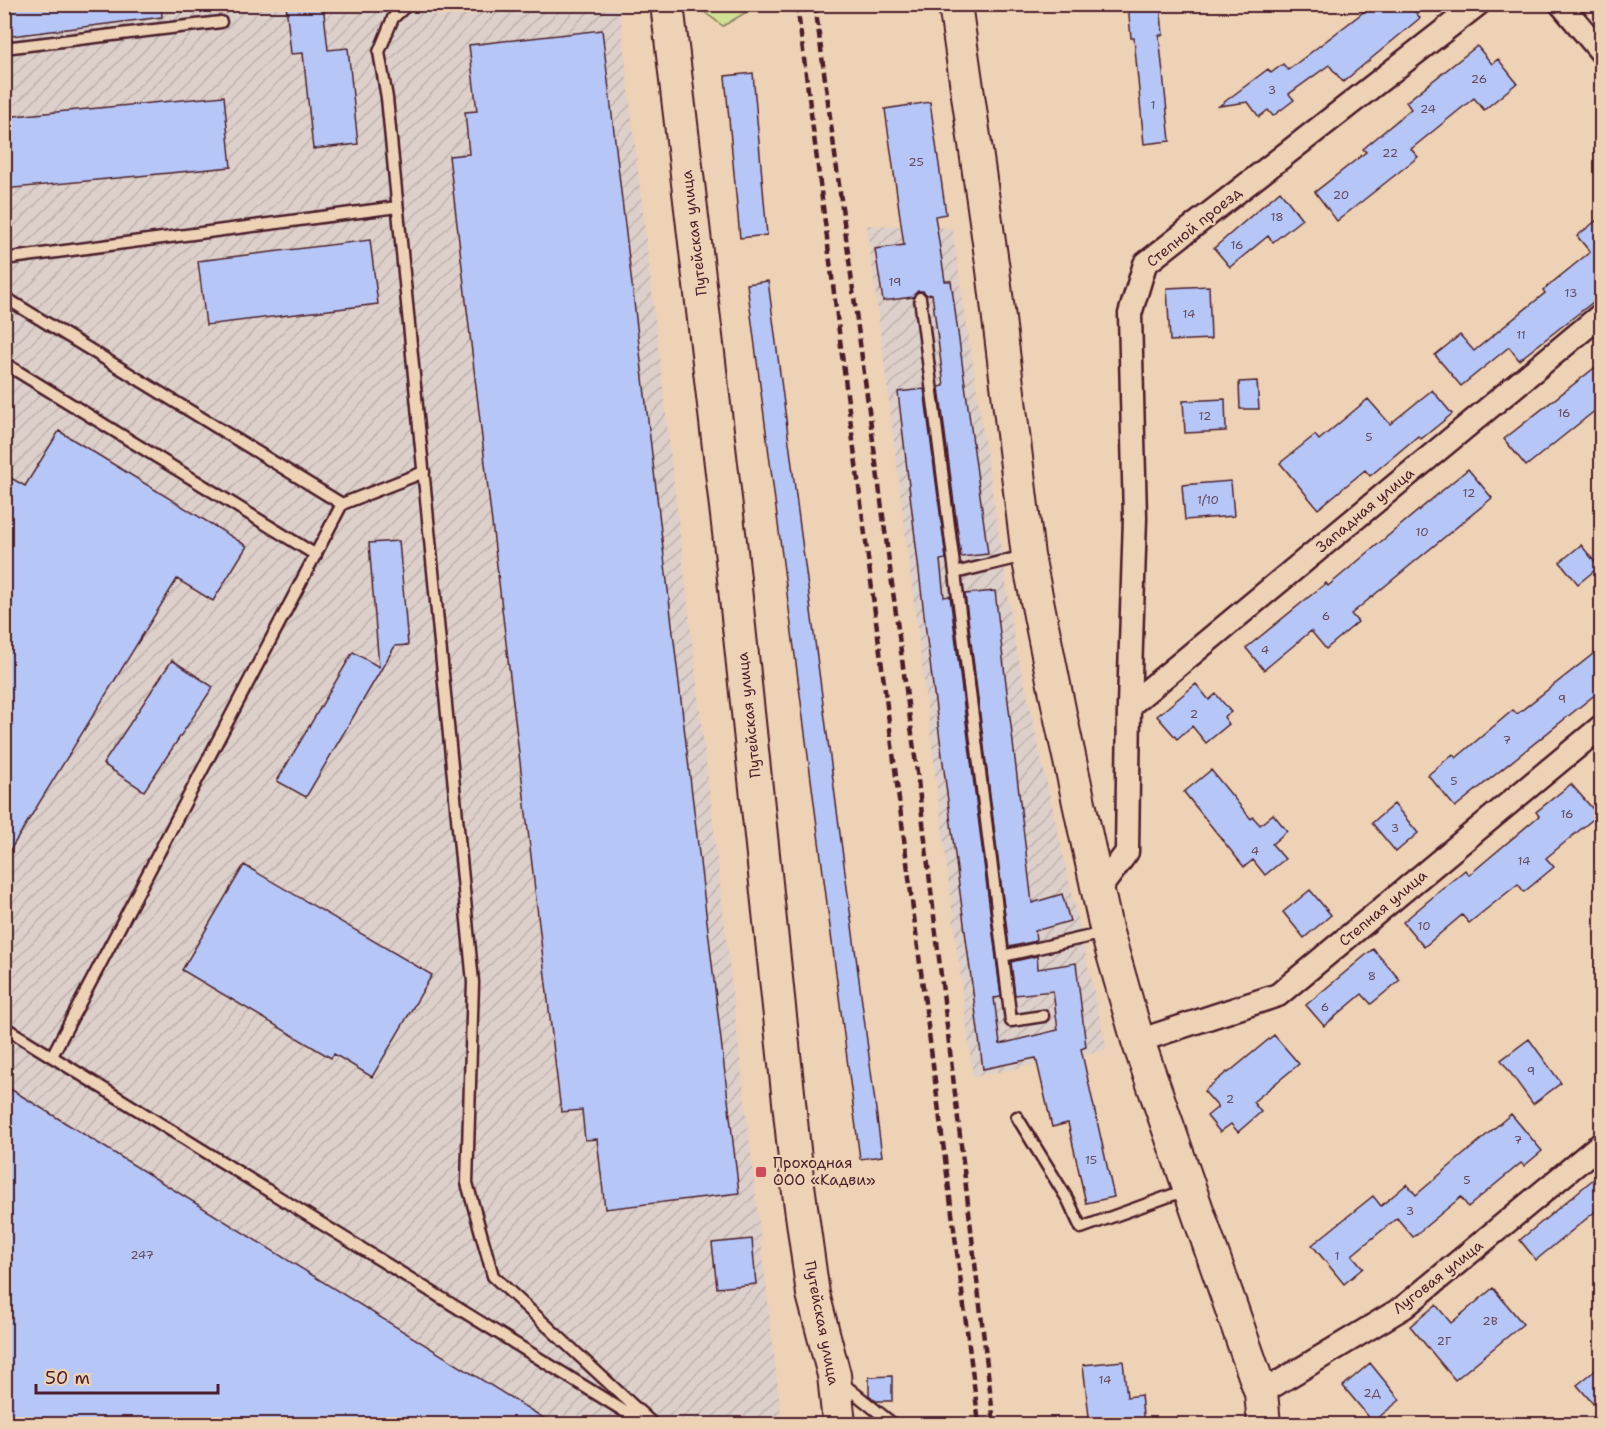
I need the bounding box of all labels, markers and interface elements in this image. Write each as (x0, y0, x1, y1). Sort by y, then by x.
house number: 26 (1471, 71, 1487, 87)
house number: 3 (1268, 82, 1276, 98)
house number: 1 (1150, 97, 1156, 113)
house number: 24 (1420, 101, 1436, 117)
house number: 22 (1382, 145, 1398, 161)
house number: 25 (908, 154, 924, 170)
street label: Путейская улица (676, 168, 712, 297)
street label: Степной проезд (1142, 182, 1246, 272)
house number: 20 (1333, 187, 1349, 203)
house number: 18 (1270, 209, 1284, 225)
house number: 16 (1230, 237, 1244, 253)
house number: 19 (889, 274, 901, 290)
house number: 13 (1565, 285, 1577, 301)
house number: 14 (1183, 306, 1195, 322)
house number: 11 (1516, 327, 1526, 343)
house number: 16 (1557, 405, 1571, 421)
house number: 12 (1199, 408, 1211, 424)
house number: 5 (1365, 429, 1373, 445)
street label: Западная улица (1312, 463, 1419, 557)
house number: 12 (1463, 485, 1475, 501)
house number: 1/10 (1197, 492, 1219, 508)
house number: 10 (1415, 524, 1429, 540)
house number: 6 (1322, 608, 1330, 624)
house number: 4 (1261, 642, 1269, 658)
street label: Путейская улица (732, 651, 766, 779)
house number: 9 (1558, 691, 1566, 707)
house number: 2 (1190, 706, 1198, 722)
house number: 7 (1503, 732, 1511, 748)
house number: 5 (1450, 773, 1458, 789)
house number: 16 (1560, 806, 1574, 822)
house number: 3 (1391, 820, 1399, 836)
house number: 4 (1251, 843, 1259, 859)
house number: 14 (1518, 853, 1530, 869)
street label: Степная улица (1335, 865, 1432, 951)
house number: 10 (1417, 918, 1431, 934)
house number: 8 (1368, 968, 1376, 984)
house number: 6 (1321, 999, 1329, 1015)
house number: 9 (1527, 1063, 1535, 1079)
house number: 2 (1226, 1091, 1234, 1107)
house number: 7 (1514, 1132, 1522, 1148)
house number: 15 (1085, 1152, 1097, 1168)
place label: Проходная ООО «Кадви» (773, 1153, 876, 1190)
marker: Проходная ООО «Кадви» (754, 1165, 768, 1179)
house number: 5 (1463, 1172, 1471, 1188)
house number: 3 (1406, 1203, 1414, 1219)
street label: Луговая улица (1389, 1235, 1488, 1319)
house number: 247 (130, 1247, 154, 1263)
house number: 1 (1334, 1248, 1340, 1264)
street label: Путейская улица (800, 1259, 844, 1388)
house number: 2В (1482, 1313, 1498, 1329)
house number: 2Г (1437, 1333, 1452, 1349)
scale bar (36, 1357, 218, 1395)
text: 50 m (45, 1366, 90, 1390)
house number: 14 (1099, 1372, 1111, 1388)
house number: 2Д (1363, 1385, 1381, 1401)

